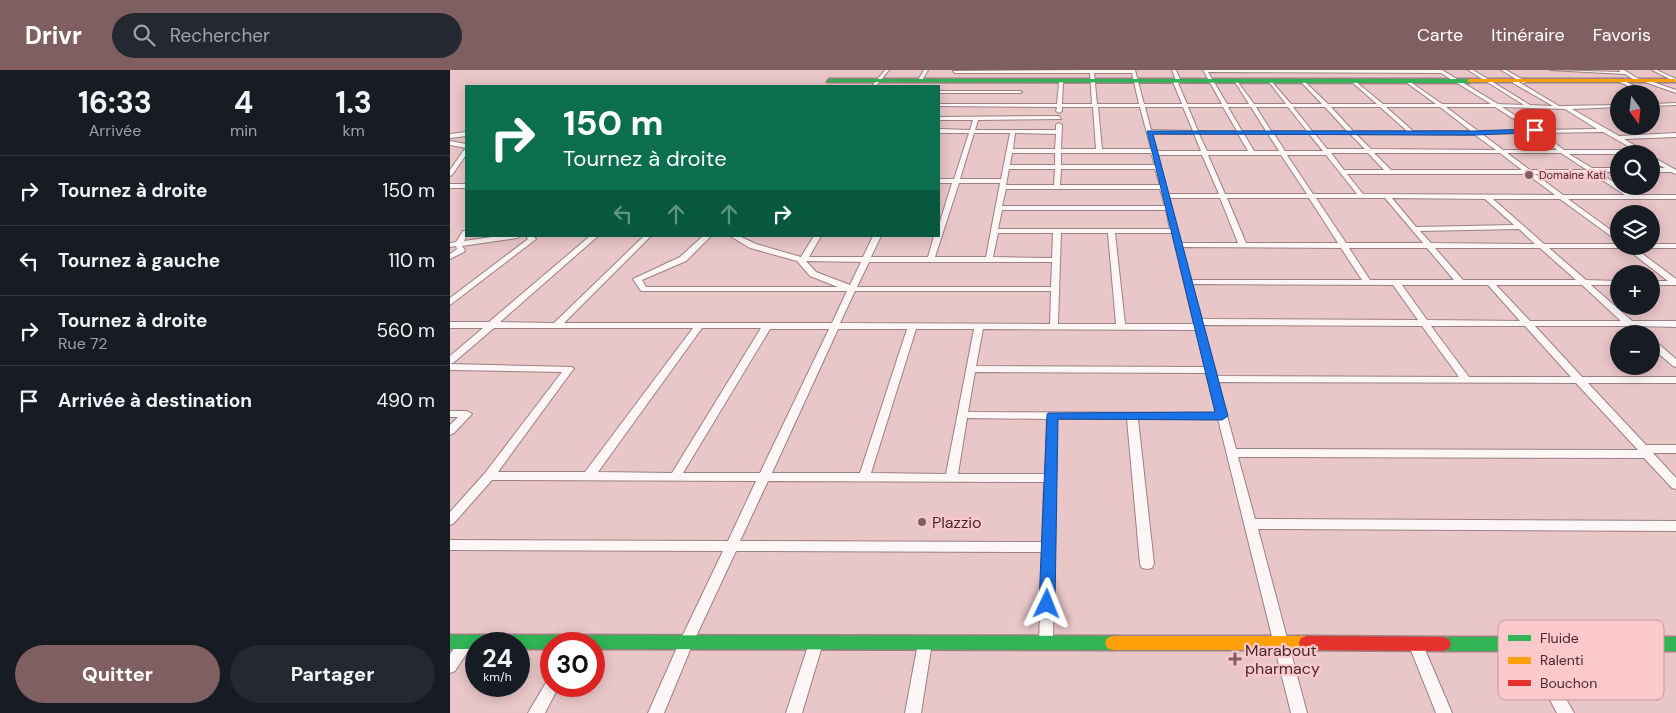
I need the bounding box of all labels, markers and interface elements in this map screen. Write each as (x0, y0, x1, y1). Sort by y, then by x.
search box (112, 13, 462, 58)
text: Drivr (25, 20, 82, 51)
icon: search (130, 21, 158, 49)
text: Rechercher (170, 23, 270, 48)
text: Carte (1417, 23, 1463, 47)
text: Itinéraire (1491, 23, 1565, 47)
text: Favoris (1593, 23, 1651, 47)
text: 16:33 (78, 83, 152, 122)
text: 4 (234, 83, 253, 122)
text: 1.3 (335, 83, 372, 122)
north arrow (1610, 85, 1660, 135)
map controls (1610, 85, 1660, 375)
text: 150 m (563, 100, 663, 146)
icon: right (480, 105, 545, 170)
pin (1514, 109, 1556, 151)
icon: arrive (1521, 116, 1549, 144)
text: Arrivée (89, 120, 141, 141)
text: min (230, 120, 257, 141)
text: km (342, 120, 365, 141)
text: Tournez à droite (563, 144, 727, 173)
button: search (1610, 145, 1660, 195)
place label: Domaine Kati (1539, 168, 1606, 182)
marker: Domaine Kati (1523, 169, 1535, 181)
icon: right (15, 177, 43, 205)
text: Tournez à droite (58, 178, 208, 203)
text: 150 m (383, 178, 435, 203)
icon: left (609, 200, 637, 228)
icon: ahead (662, 200, 690, 228)
icon: ahead (715, 200, 743, 228)
icon: right (768, 200, 796, 228)
button: layers (1610, 205, 1660, 255)
icon: left (15, 247, 43, 275)
text: Tournez à gauche (58, 248, 220, 273)
text: 110 m (388, 248, 435, 273)
button: + (1610, 265, 1660, 315)
text: Tournez à droite (58, 308, 208, 333)
icon: right (15, 317, 43, 345)
text: 560 m (376, 318, 435, 343)
button: − (1610, 325, 1660, 375)
text: Rue 72 (58, 333, 107, 354)
icon: arrive (15, 387, 43, 415)
text: Arrivée à destination (58, 388, 252, 413)
text: 490 m (377, 388, 435, 413)
place label: Plazzio (932, 512, 982, 533)
marker: Plazzio (916, 516, 928, 528)
position arrow (1020, 577, 1072, 629)
legend (1498, 620, 1664, 700)
text: Fluide (1540, 629, 1579, 647)
speed limit sign: 30 (540, 632, 605, 697)
place label: Marabout pharmacy (1245, 640, 1320, 679)
text: 24 (482, 642, 513, 675)
button: Quitter (15, 645, 220, 703)
button: Partager (230, 645, 435, 703)
text: Ralenti (1540, 651, 1584, 669)
marker: Marabout pharmacy (1229, 653, 1241, 665)
text: km/h (483, 669, 512, 685)
text: Bouchon (1540, 674, 1597, 692)

